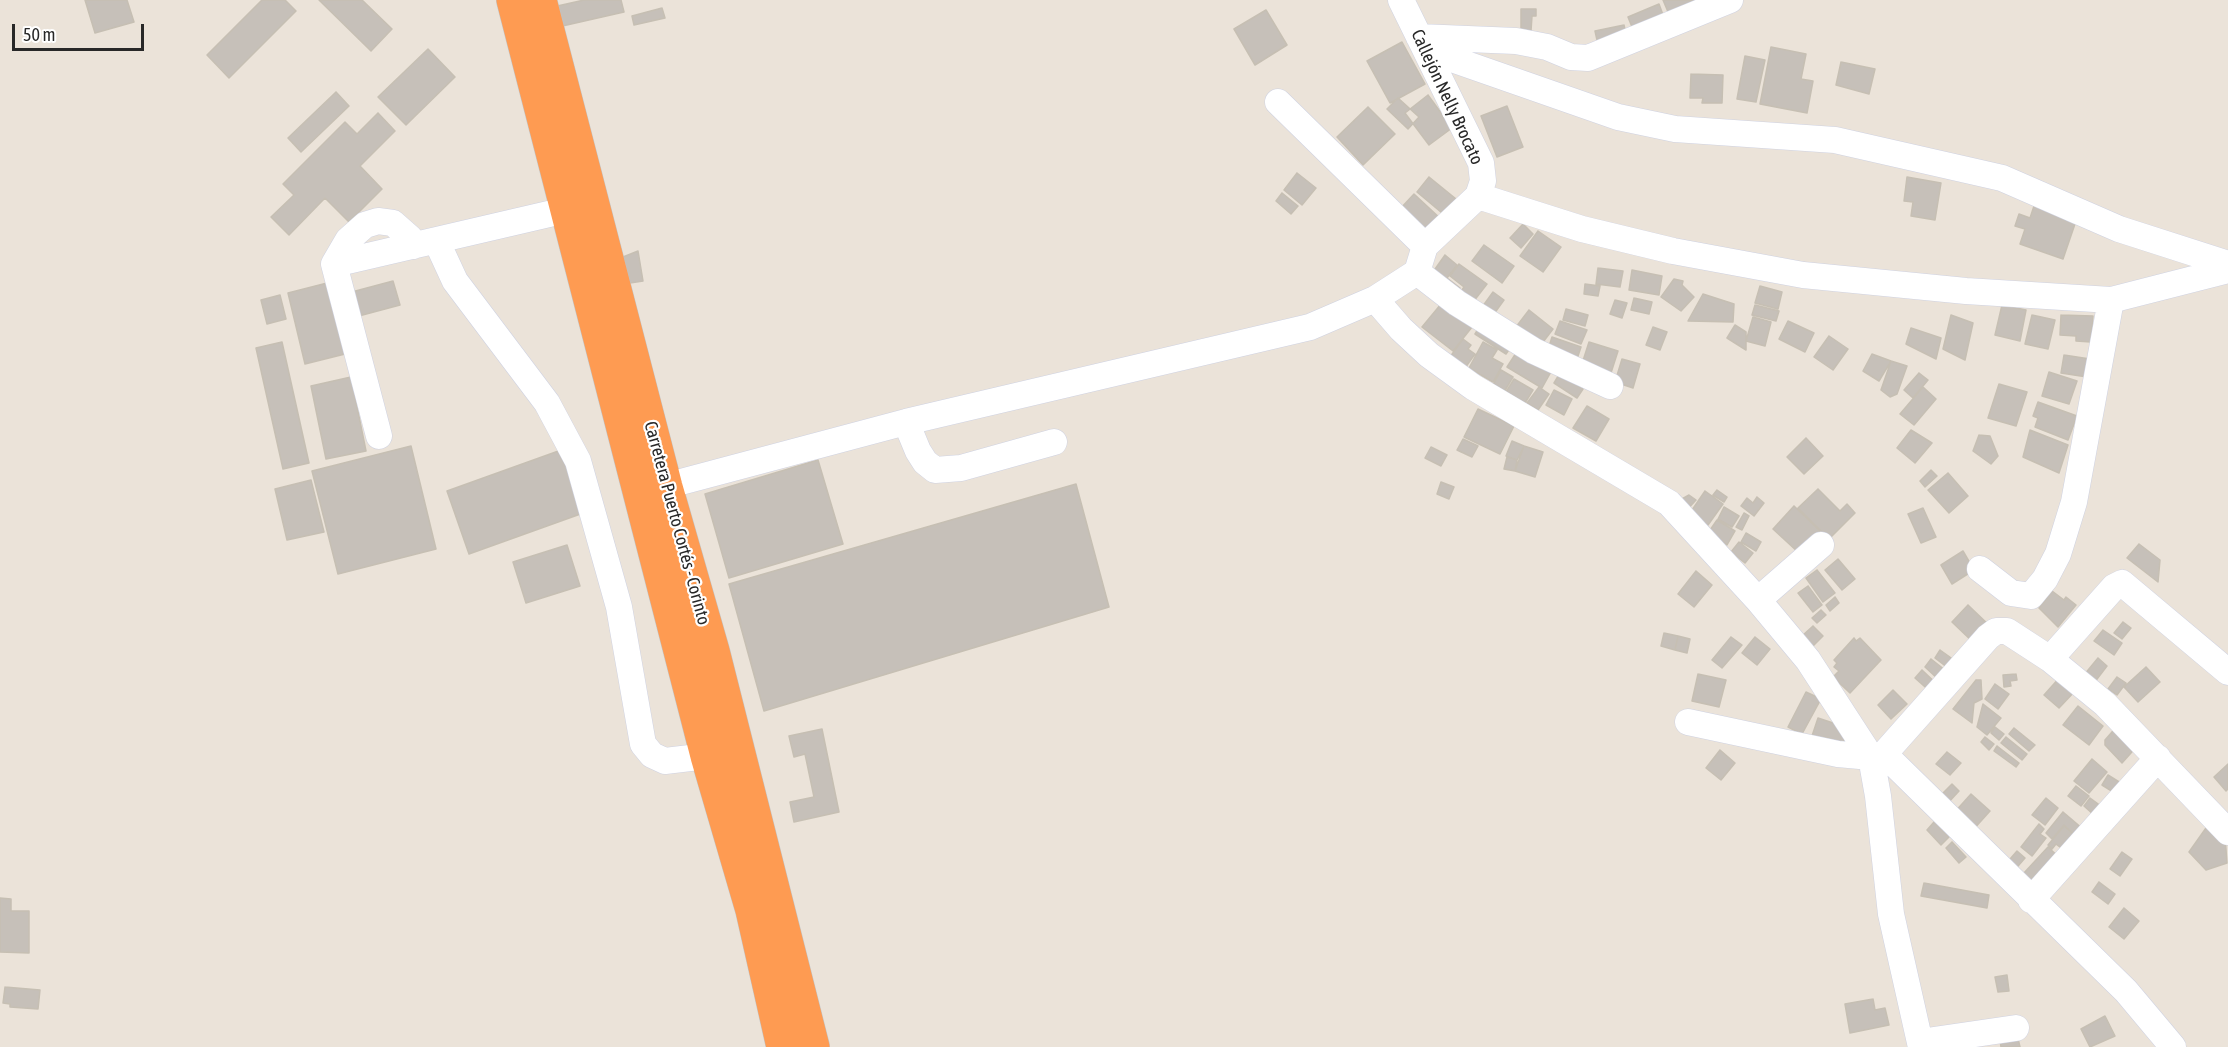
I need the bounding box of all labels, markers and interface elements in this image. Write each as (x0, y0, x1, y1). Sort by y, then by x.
scale bar (15, 12, 147, 50)
text: 50 m (23, 24, 55, 45)
street label: Callejón Nelly Brocato (1406, 26, 1488, 168)
street label: Carretera Puerto Cortés - Corinto (639, 419, 715, 627)

